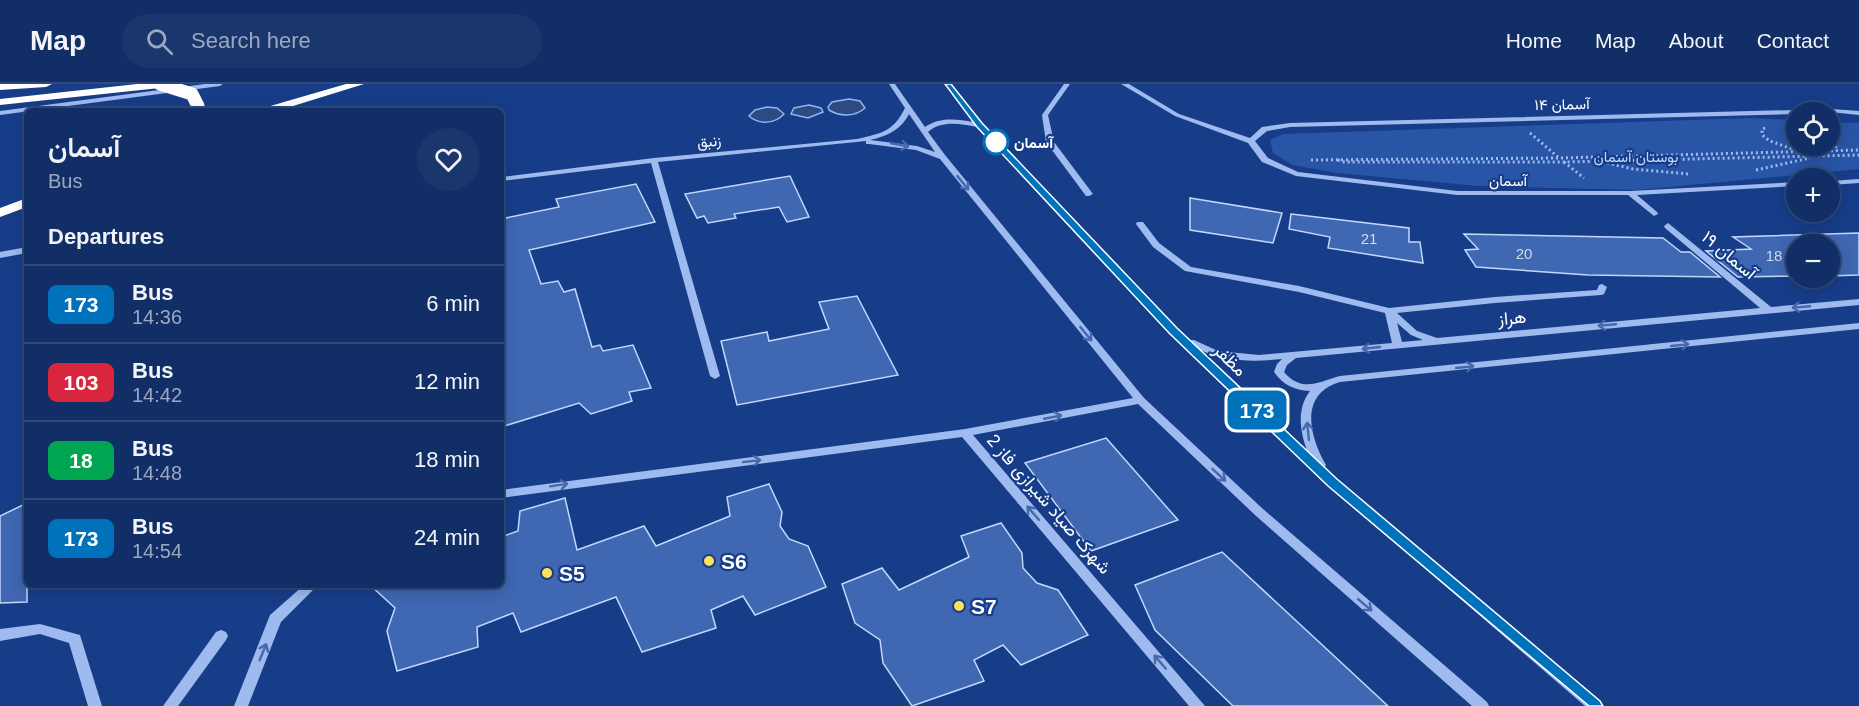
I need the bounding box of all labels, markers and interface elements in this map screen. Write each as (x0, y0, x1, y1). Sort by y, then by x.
search box (122, 14, 542, 68)
text: Map (30, 25, 86, 56)
icon: search (143, 25, 176, 58)
text: Search here (191, 28, 311, 53)
text: Home (1506, 29, 1562, 52)
text: Map (1595, 29, 1636, 52)
text: About (1669, 29, 1724, 52)
text: Contact (1757, 29, 1829, 52)
street label: آسمان ۱۴ (1534, 95, 1591, 114)
map controls (1786, 102, 1840, 288)
button: locate (1786, 102, 1840, 156)
button: heart (417, 128, 480, 191)
marker: آسمان (983, 129, 1009, 155)
street label: زنبق (696, 131, 722, 153)
text: آسمان (48, 132, 120, 163)
place label: آسمان (1014, 134, 1054, 151)
one-way arrow (890, 140, 909, 151)
park label: بوستان آسمان (1594, 148, 1678, 166)
button: + (1786, 168, 1840, 222)
text: Bus (48, 170, 82, 192)
street label: آسمان (1489, 172, 1529, 190)
one-way arrow (956, 174, 969, 190)
text: Departures (48, 224, 164, 249)
street label: آسمان ۱۹ (1698, 227, 1762, 285)
house number: 21 (1361, 230, 1377, 247)
button: − (1786, 234, 1840, 288)
house number: 20 (1516, 245, 1532, 262)
house number: 18 (1766, 247, 1782, 264)
text: Bus (132, 280, 174, 305)
text: 6 min (426, 291, 480, 316)
text: 173 (63, 293, 99, 316)
one-way arrow (1791, 302, 1811, 313)
text: 14:36 (132, 306, 182, 328)
street label: هراز (1496, 307, 1527, 330)
one-way arrow (1597, 320, 1617, 331)
one-way arrow (1079, 326, 1092, 342)
street label: مظفر (1208, 339, 1250, 381)
one-way arrow (1670, 339, 1690, 350)
one-way arrow (1361, 343, 1381, 354)
text: Bus (132, 358, 174, 383)
one-way arrow (1455, 361, 1475, 372)
text: 12 min (414, 369, 480, 394)
text: 103 (63, 371, 99, 394)
text: 14:42 (132, 384, 182, 406)
line badge: 173 (1222, 390, 1292, 430)
text: 173 (1239, 399, 1275, 422)
one-way arrow (1043, 411, 1062, 422)
one-way arrow (1302, 421, 1313, 441)
street label: شهرک صیاد شیرازی فاز 2 (982, 430, 1115, 579)
text: Bus (132, 436, 174, 461)
text: 18 min (414, 447, 480, 472)
text: 18 (69, 449, 93, 472)
one-way arrow (742, 455, 762, 466)
text: 14:48 (132, 462, 182, 484)
one-way arrow (1212, 468, 1227, 482)
one-way arrow (548, 480, 568, 491)
one-way arrow (1026, 506, 1040, 521)
text: Bus (132, 514, 174, 539)
text: 24 min (414, 525, 480, 550)
text: 173 (63, 527, 99, 550)
text: 14:54 (132, 540, 182, 562)
place label: S6 (721, 550, 747, 573)
marker: S6 (702, 554, 716, 568)
place label: S5 (559, 562, 585, 585)
marker: S5 (540, 566, 554, 580)
place label: S7 (971, 595, 997, 618)
one-way arrow (1357, 598, 1372, 612)
marker: S7 (952, 599, 966, 613)
one-way arrow (258, 643, 269, 661)
one-way arrow (1153, 655, 1167, 670)

